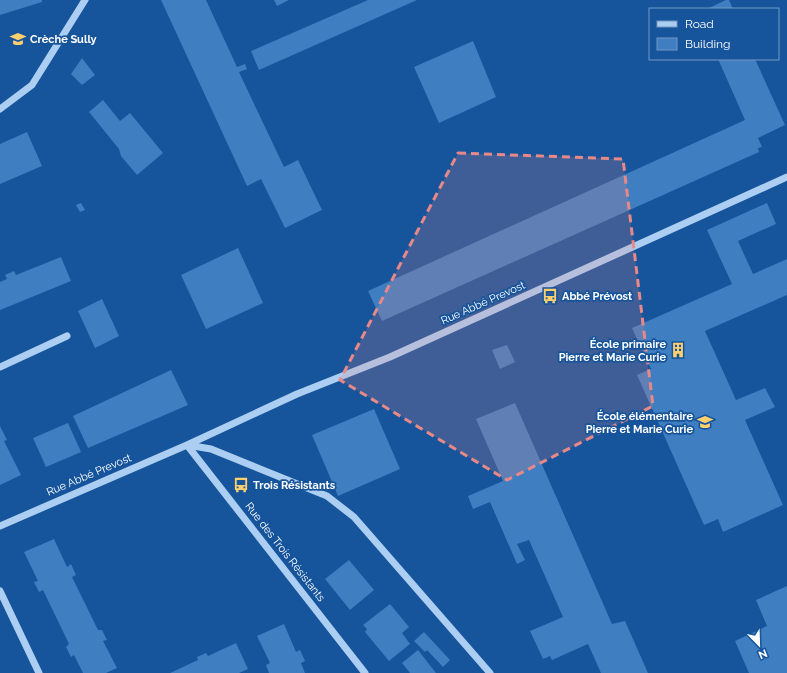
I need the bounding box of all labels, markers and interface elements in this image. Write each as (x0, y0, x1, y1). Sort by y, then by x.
legend (649, 8, 779, 60)
text: Road (685, 17, 714, 31)
school or university icon: Crèche Sully (9, 30, 27, 48)
place label: Crèche Sully (30, 33, 97, 46)
text: Building (685, 37, 731, 51)
street label: Rue Abbé Prevost (439, 278, 527, 327)
bus stop icon: Abbé Prévost (541, 287, 559, 305)
place label: Abbé Prévost (562, 290, 633, 303)
place label: École primaire Pierre et Marie Curie (559, 337, 666, 364)
building icon: École primaire Pierre et Marie Curie (669, 341, 687, 359)
place label: École élémentaire Pierre et Marie Curie (586, 409, 693, 436)
school or university icon: École élémentaire Pierre et Marie Curie (696, 413, 714, 431)
street label: Rue Abbé Prevost (45, 451, 134, 499)
bus stop icon: Trois Résistants (232, 476, 250, 494)
place label: Trois Résistants (253, 479, 336, 492)
street label: Rue des Trois Résistants (242, 500, 328, 604)
north arrow (739, 625, 779, 665)
text: N (756, 646, 769, 661)

